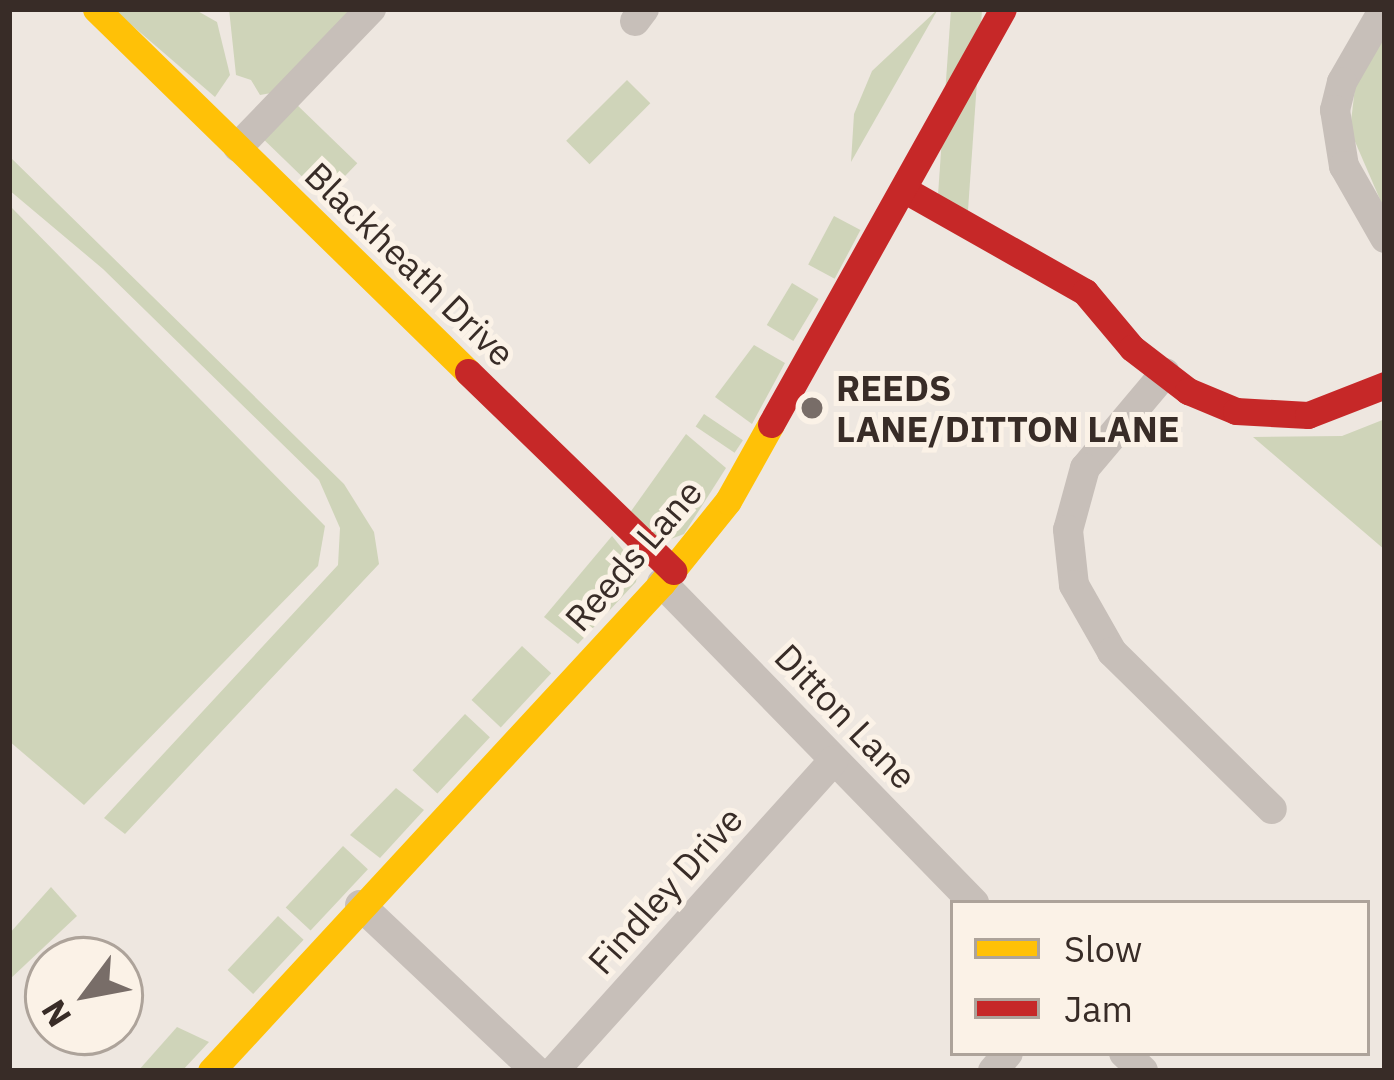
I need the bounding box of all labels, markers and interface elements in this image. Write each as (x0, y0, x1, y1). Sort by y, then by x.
street label: Blackheath Drive (296, 153, 524, 375)
place label: REEDS LANE/DITTON LANE (836, 365, 1180, 450)
marker: REEDS LANE/DITTON LANE (799, 395, 825, 421)
street label: Reeds Lane (556, 471, 710, 639)
street label: Ditton Lane (766, 635, 926, 797)
street label: Findley Drive (579, 798, 751, 982)
legend (950, 900, 1370, 1056)
text: Slow (1064, 925, 1142, 972)
north arrow (24, 936, 144, 1056)
text: Jam (1064, 985, 1133, 1032)
text: N (31, 992, 80, 1035)

